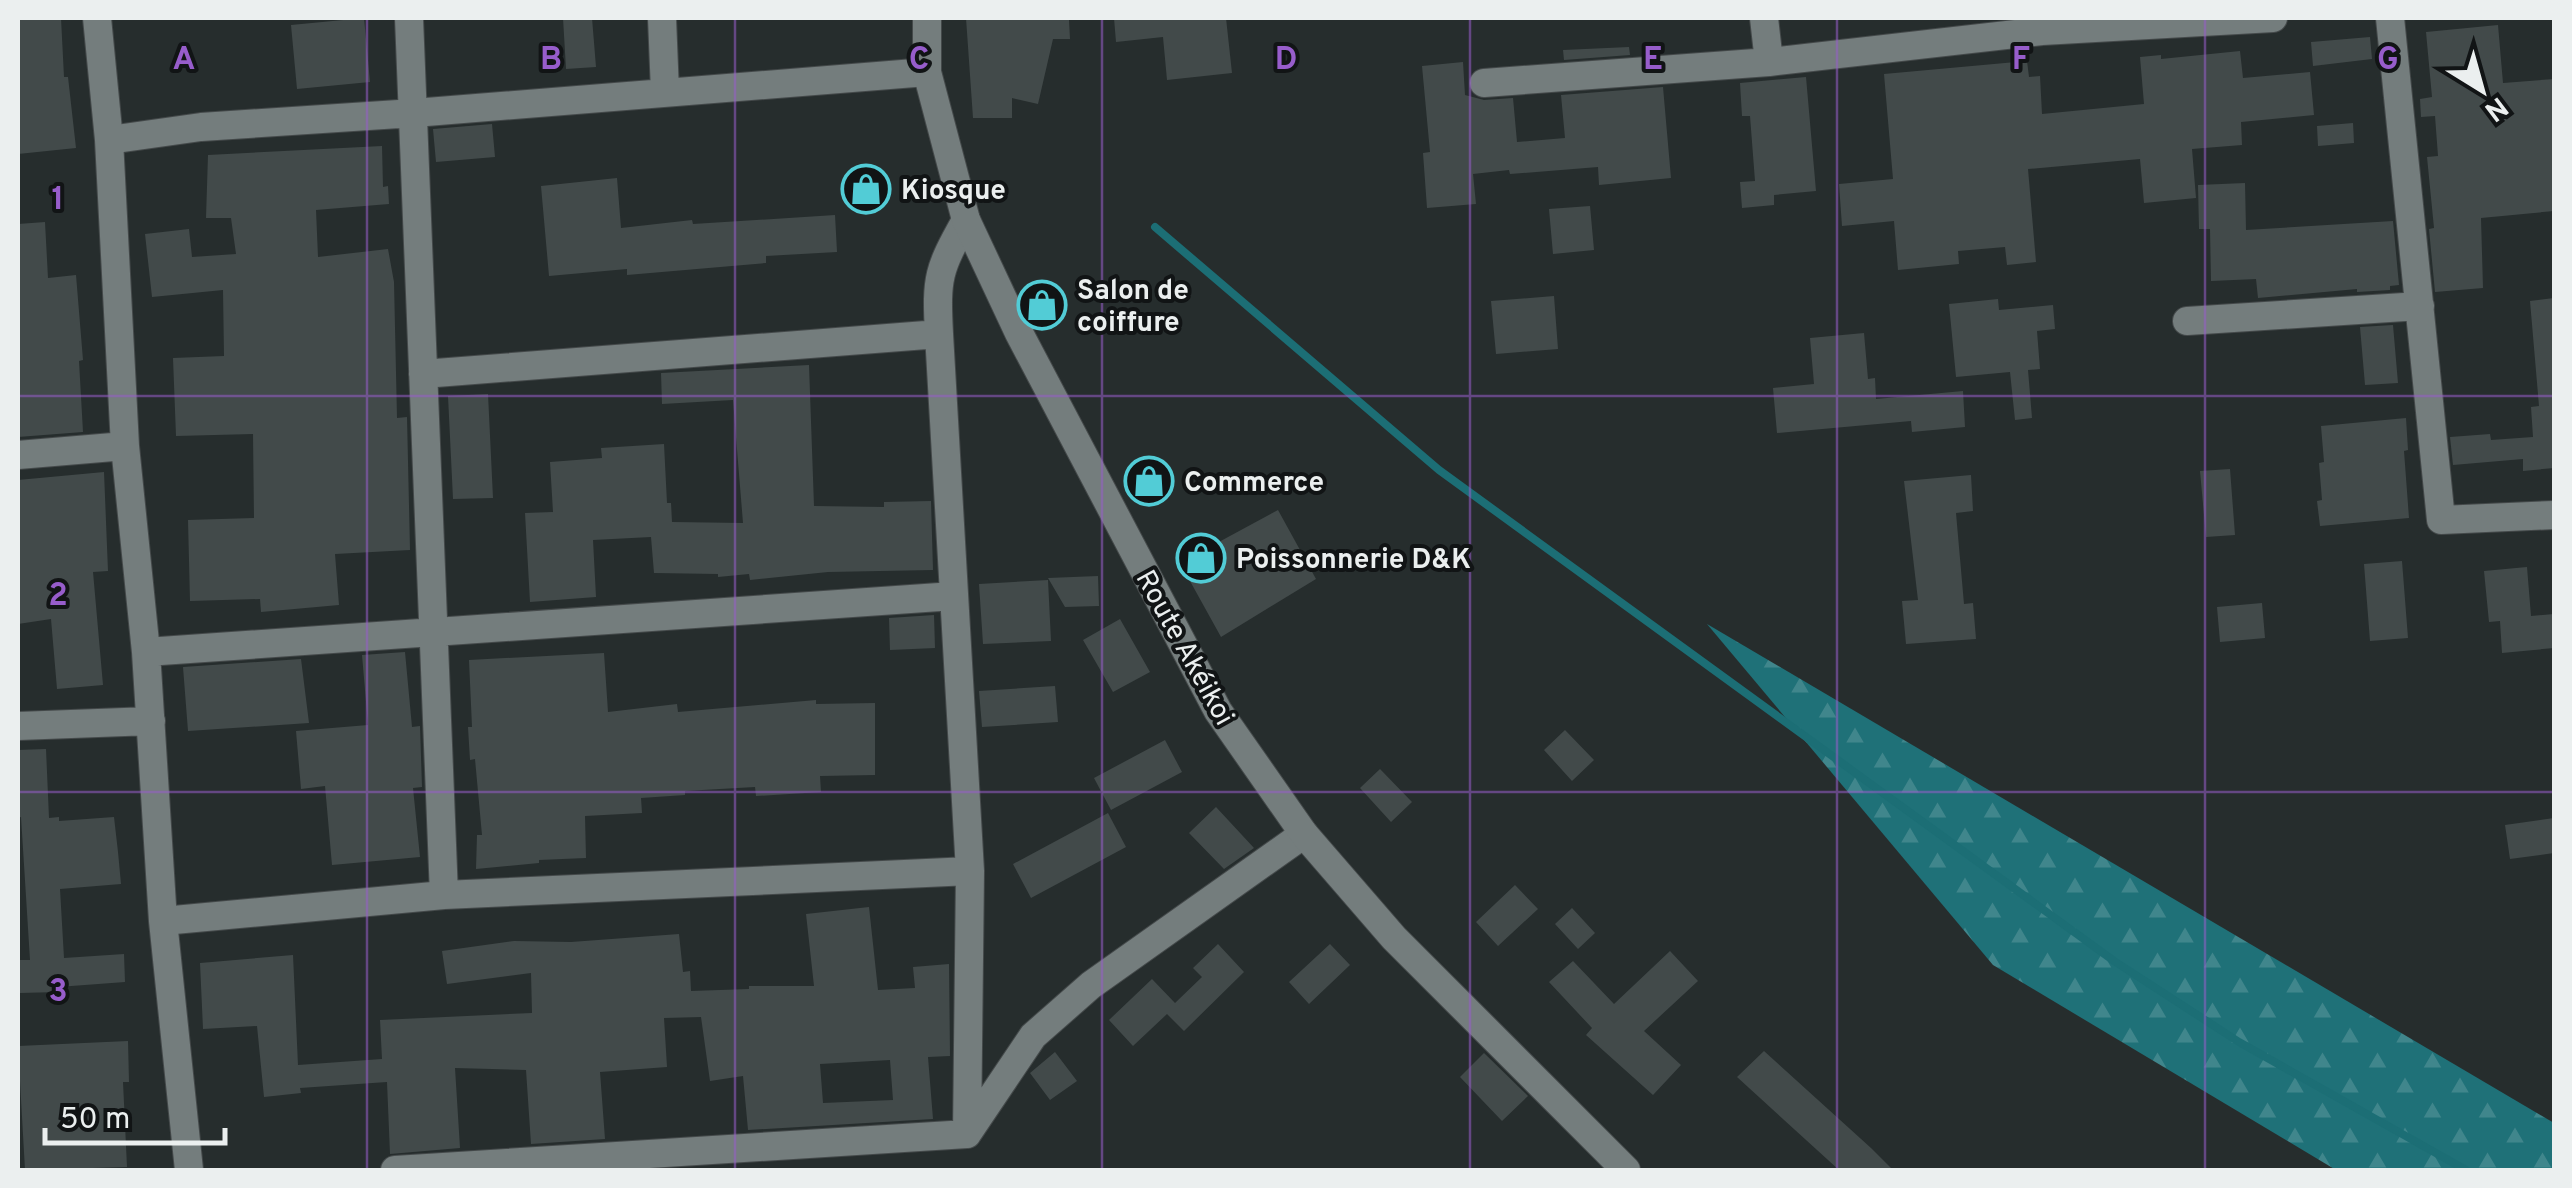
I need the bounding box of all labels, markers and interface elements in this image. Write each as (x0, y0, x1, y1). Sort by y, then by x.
north arrow (2432, 40, 2532, 140)
text: A (173, 41, 195, 81)
text: B (540, 41, 562, 81)
text: C (909, 41, 929, 81)
text: D (1275, 41, 1297, 81)
text: E (1643, 41, 1663, 81)
text: F (2012, 41, 2030, 81)
text: G (2377, 41, 2399, 81)
text: N (2476, 87, 2514, 128)
shop icon: Kiosque (840, 163, 892, 215)
place label: Kiosque (901, 174, 1006, 210)
text: 1 (52, 181, 64, 221)
place label: Salon de coiffure (1077, 274, 1189, 342)
shop icon: Salon de coiffure (1016, 279, 1068, 331)
shop icon: Commerce (1123, 455, 1175, 507)
place label: Commerce (1184, 466, 1324, 502)
shop icon: Poissonnerie D&K (1175, 532, 1227, 584)
place label: Poissonnerie D&K (1236, 543, 1471, 579)
street label: Route Akéikoi (1126, 564, 1241, 732)
text: 2 (48, 577, 68, 617)
text: 3 (48, 973, 68, 1013)
scale bar (45, 1083, 225, 1145)
text: 50 m (60, 1102, 130, 1139)

